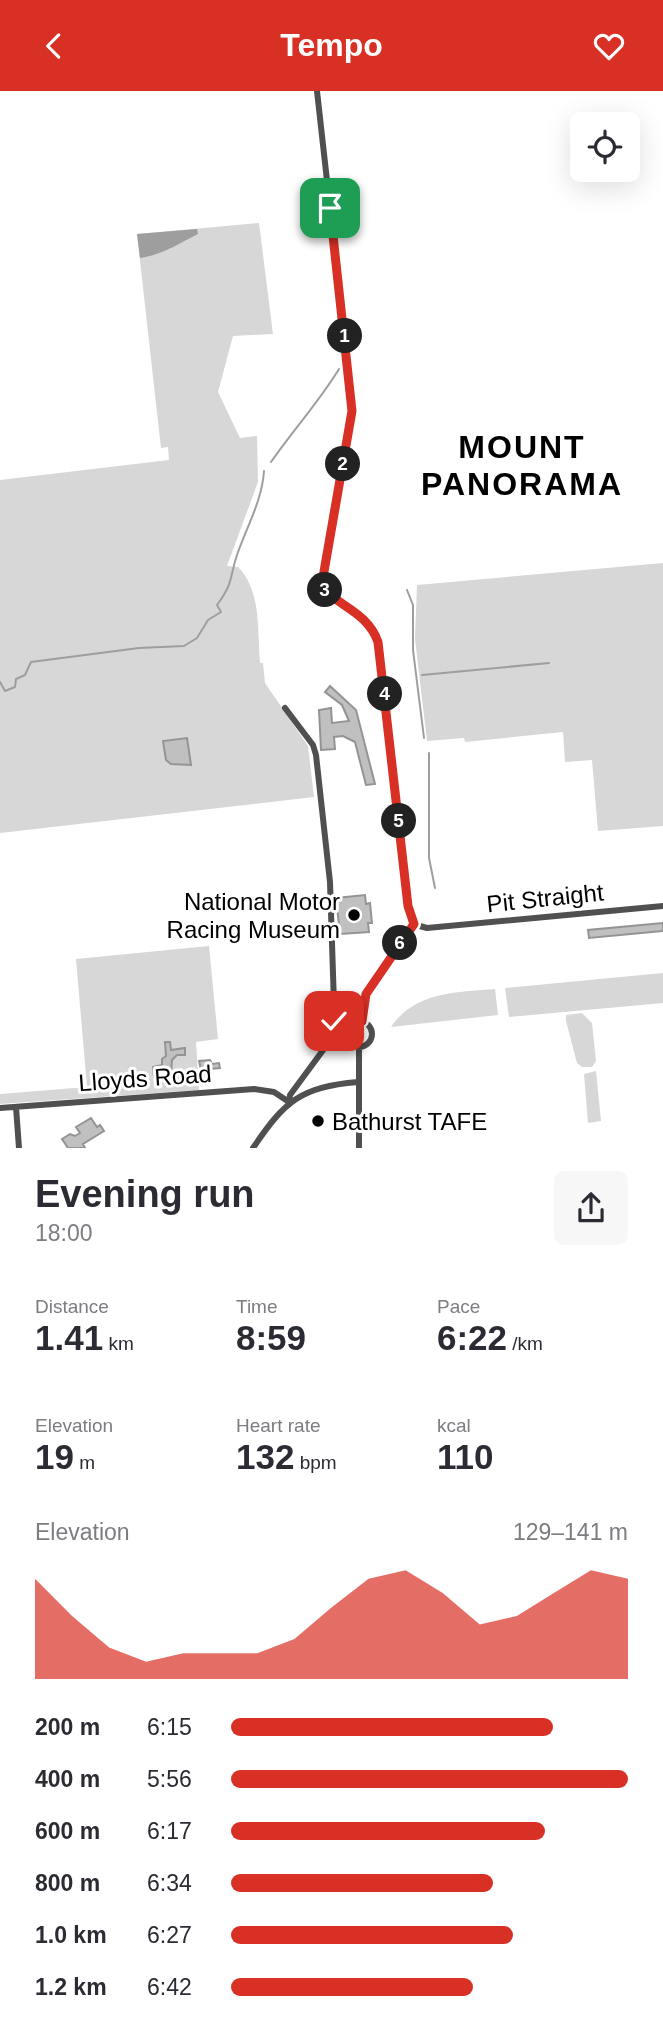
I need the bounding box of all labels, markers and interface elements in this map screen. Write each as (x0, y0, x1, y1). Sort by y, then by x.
icon: back (35, 27, 73, 65)
text: Tempo (280, 27, 383, 63)
icon: heart (590, 27, 628, 65)
map controls (570, 112, 640, 182)
button: locate (570, 112, 640, 182)
pin (300, 178, 360, 238)
icon: arrive (311, 189, 349, 227)
pin: 1 (328, 319, 362, 353)
text: 1 (339, 325, 350, 346)
district label: MOUNT PANORAMA (421, 429, 623, 502)
pin: 2 (326, 447, 360, 481)
text: 2 (337, 453, 348, 474)
pin: 3 (308, 573, 342, 607)
text: 3 (319, 579, 330, 600)
pin: 4 (368, 677, 402, 711)
text: 4 (379, 683, 390, 704)
pin: 5 (382, 803, 416, 839)
text: 5 (393, 810, 404, 831)
street label: Pit Straight (485, 878, 605, 918)
place label: National Motor Racing Museum (167, 888, 340, 943)
marker: National Motor Racing Museum (346, 907, 362, 923)
pin: 6 (382, 925, 418, 961)
text: 6 (394, 932, 405, 953)
pin (304, 991, 364, 1051)
icon: check (315, 1002, 353, 1040)
street label: Lloyds Road (78, 1060, 212, 1096)
place label: Bathurst TAFE (332, 1108, 487, 1135)
marker: Bathurst TAFE (310, 1113, 326, 1129)
button: share (554, 1171, 628, 1245)
text: Evening run (35, 1173, 255, 1215)
text: 18:00 (35, 1220, 93, 1246)
text: Distance (35, 1296, 109, 1317)
text: Time (236, 1296, 278, 1317)
text: Pace (437, 1296, 480, 1317)
text: 1.41 (35, 1318, 103, 1357)
text: 8:59 (236, 1318, 306, 1357)
text: 6:22 (437, 1318, 507, 1357)
text: km (103, 1333, 134, 1354)
text: /km (507, 1333, 543, 1354)
text: Elevation (35, 1415, 113, 1436)
text: Heart rate (236, 1415, 320, 1436)
text: kcal (437, 1415, 471, 1436)
text: 19 (35, 1437, 74, 1476)
text: 132 (236, 1437, 294, 1476)
text: 110 (437, 1437, 493, 1476)
text: m (74, 1452, 95, 1473)
text: bpm (294, 1452, 337, 1473)
text: Elevation (35, 1519, 130, 1545)
text: 129–141 m (513, 1519, 628, 1545)
text: 200 m (35, 1714, 100, 1740)
text: 6:15 (147, 1714, 192, 1740)
text: 400 m (35, 1766, 100, 1792)
text: 5:56 (147, 1766, 192, 1792)
text: 600 m (35, 1818, 100, 1844)
text: 6:17 (147, 1818, 192, 1844)
text: 800 m (35, 1870, 100, 1896)
text: 6:34 (147, 1870, 192, 1896)
text: 1.0 km (35, 1922, 107, 1948)
text: 6:27 (147, 1922, 192, 1948)
text: 1.2 km (35, 1974, 107, 2000)
text: 6:42 (147, 1974, 192, 2000)

